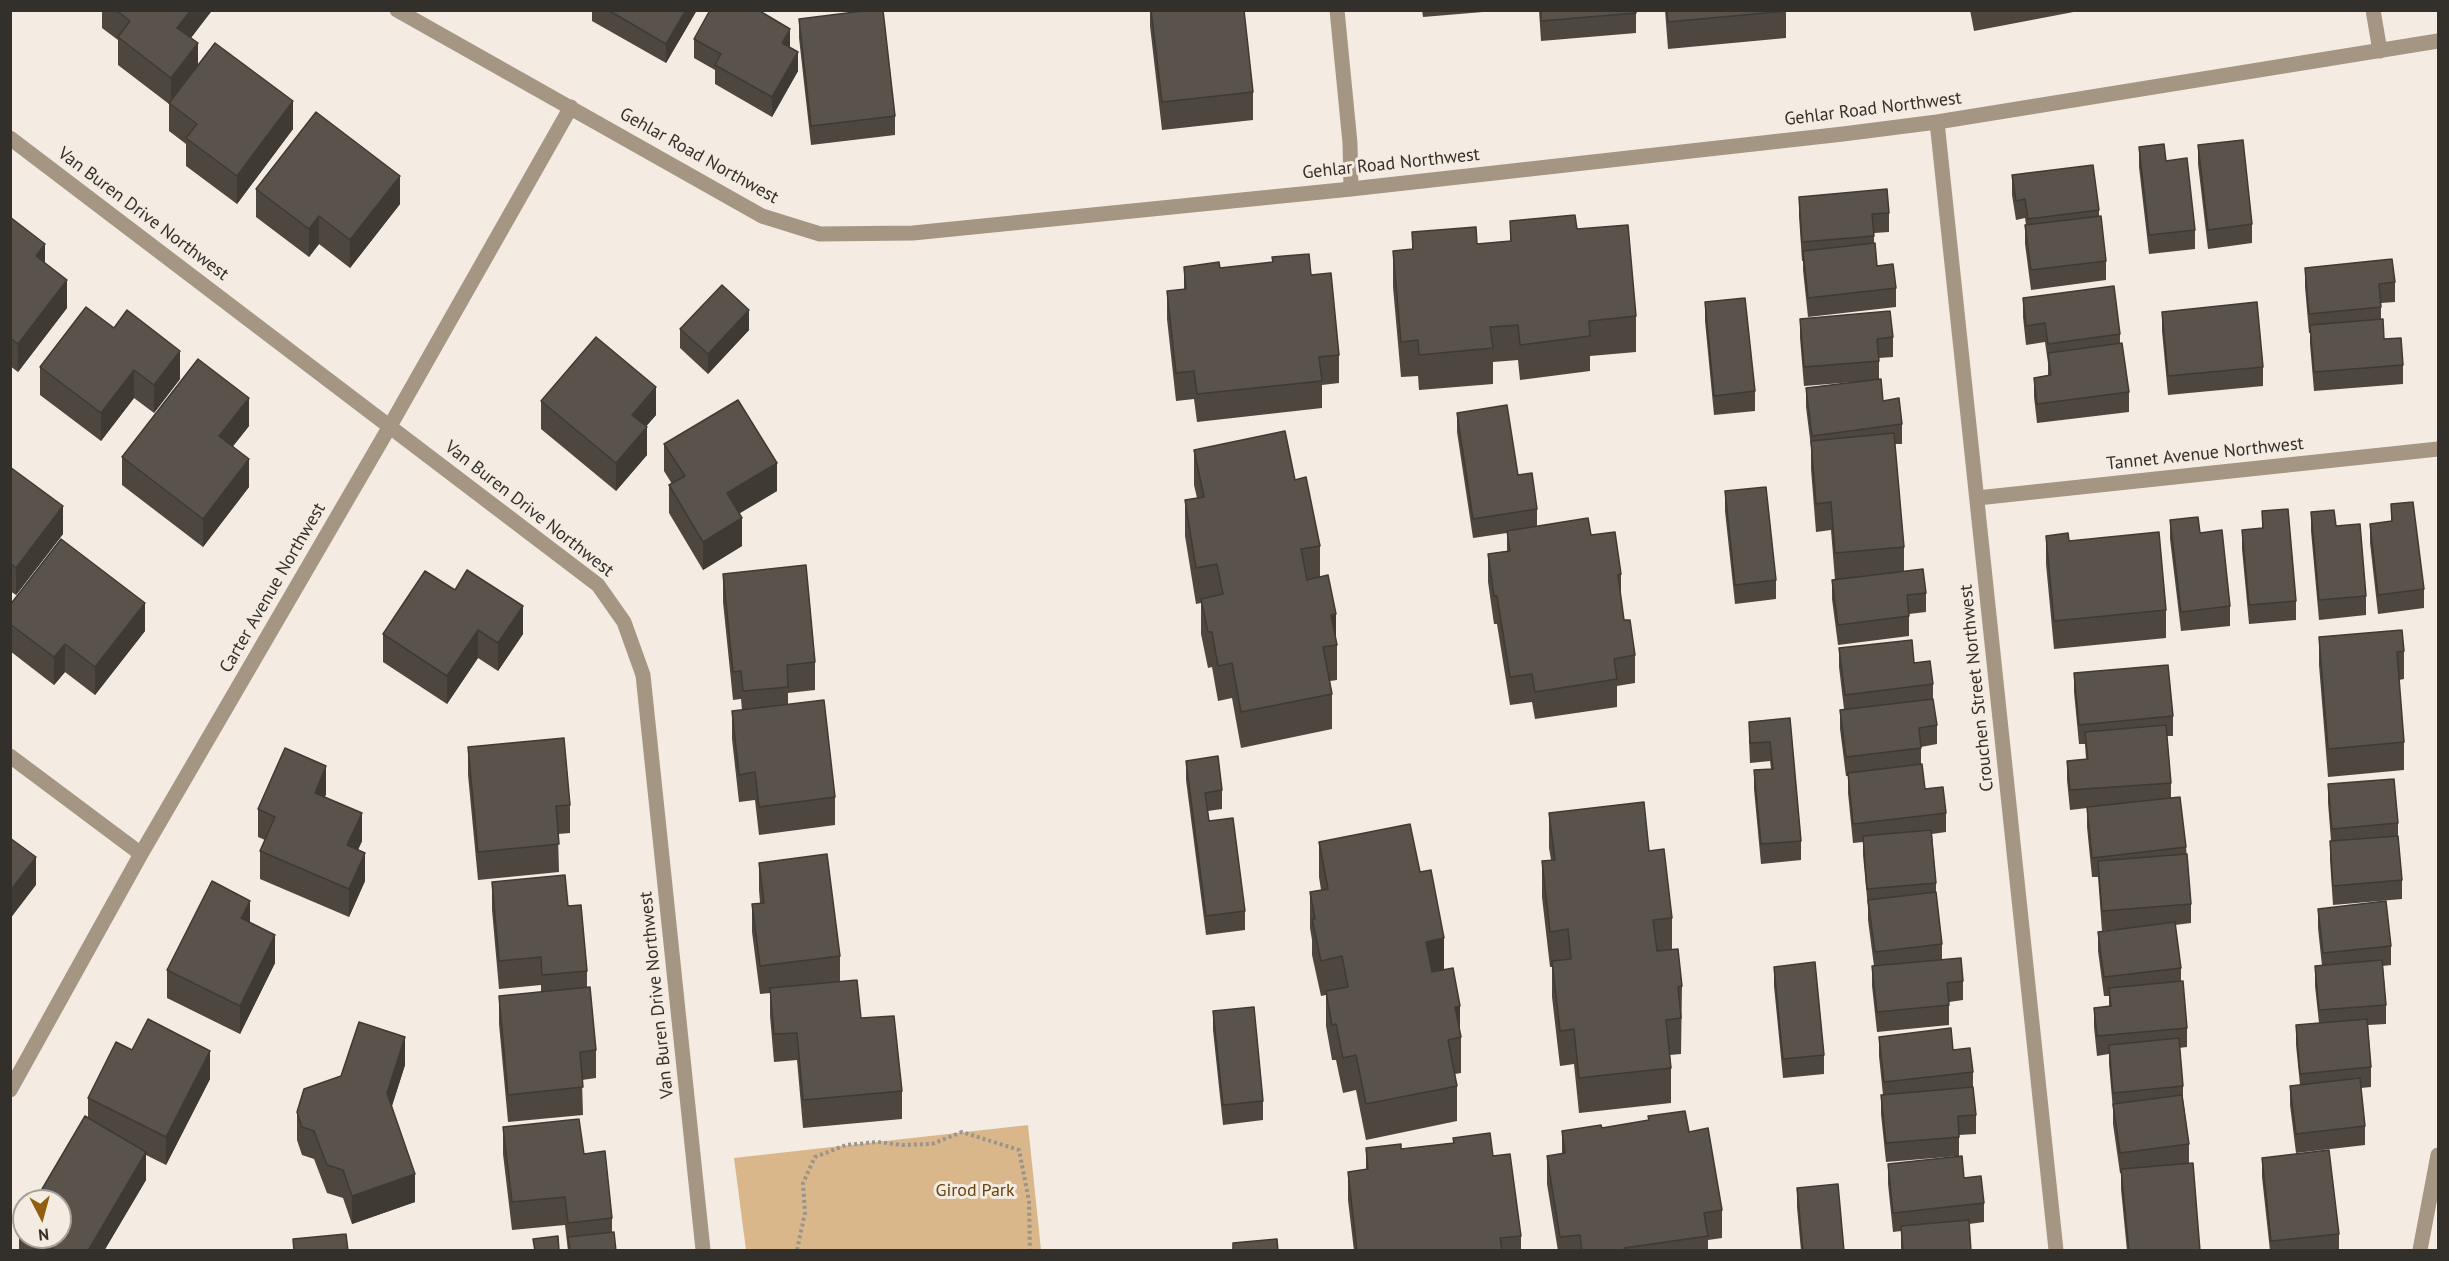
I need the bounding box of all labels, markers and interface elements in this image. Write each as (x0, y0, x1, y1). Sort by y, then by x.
street label: Gehlar Road Northwest (1783, 87, 1963, 131)
street label: Gehlar Road Northwest (616, 103, 782, 209)
street label: Van Buren Drive Northwest (53, 143, 233, 285)
street label: Gehlar Road Northwest (1301, 144, 1481, 184)
street label: Tannet Avenue Northwest (2105, 433, 2305, 475)
street label: Van Buren Drive Northwest (440, 436, 618, 582)
street label: Carter Avenue Northwest (215, 499, 331, 677)
street label: Crouchen Street Northwest (1955, 583, 1999, 793)
street label: Van Buren Drive Northwest (635, 890, 679, 1100)
park label: Girod Park (935, 1180, 1015, 1202)
north arrow (12, 1189, 72, 1249)
text: N (37, 1224, 50, 1245)

